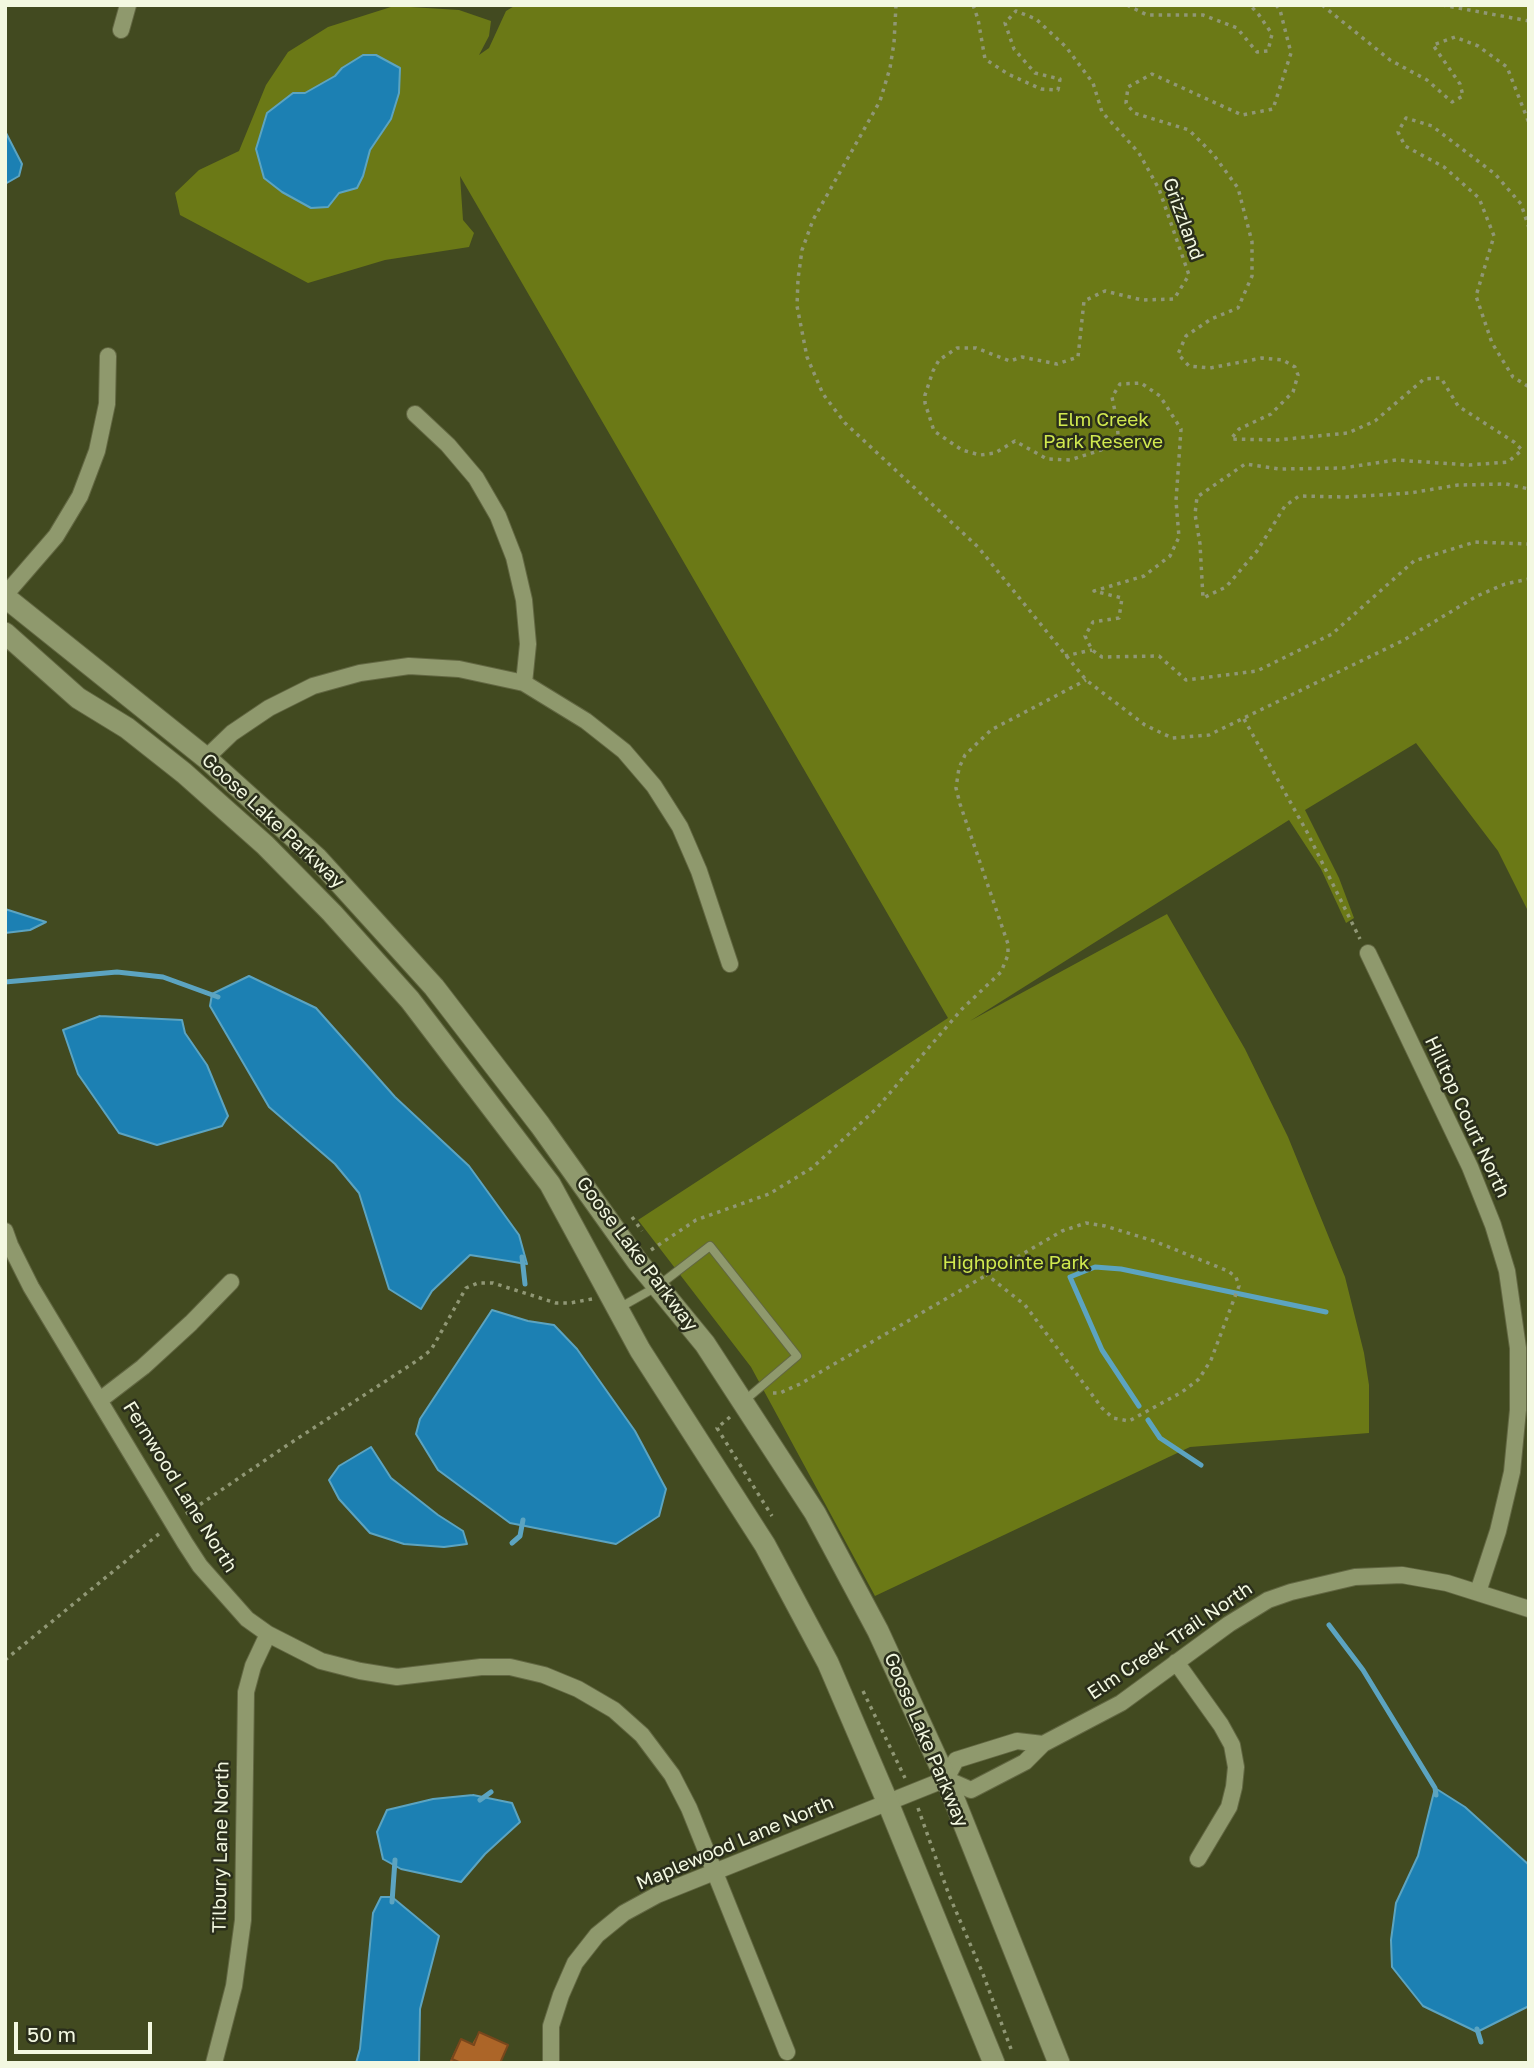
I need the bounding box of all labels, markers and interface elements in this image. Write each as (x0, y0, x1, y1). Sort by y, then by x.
street label: Grizzland (1158, 175, 1208, 263)
park label: Elm Creek Park Reserve (1043, 409, 1163, 453)
street label: Goose Lake Parkway (197, 749, 349, 893)
street label: Hilltop Court North (1420, 1033, 1514, 1201)
street label: Goose Lake Parkway (572, 1172, 702, 1336)
park label: Highpointe Park (942, 1252, 1090, 1274)
street label: Fernwood Lane North (118, 1397, 242, 1577)
street label: Elm Creek Trail North (1083, 1577, 1257, 1705)
street label: Goose Lake Parkway (879, 1649, 973, 1831)
street label: Tilbury Lane North (208, 1761, 234, 1933)
street label: Maplewood Lane North (633, 1791, 837, 1895)
scale bar (18, 2008, 156, 2052)
text: 50 m (27, 2021, 76, 2047)

